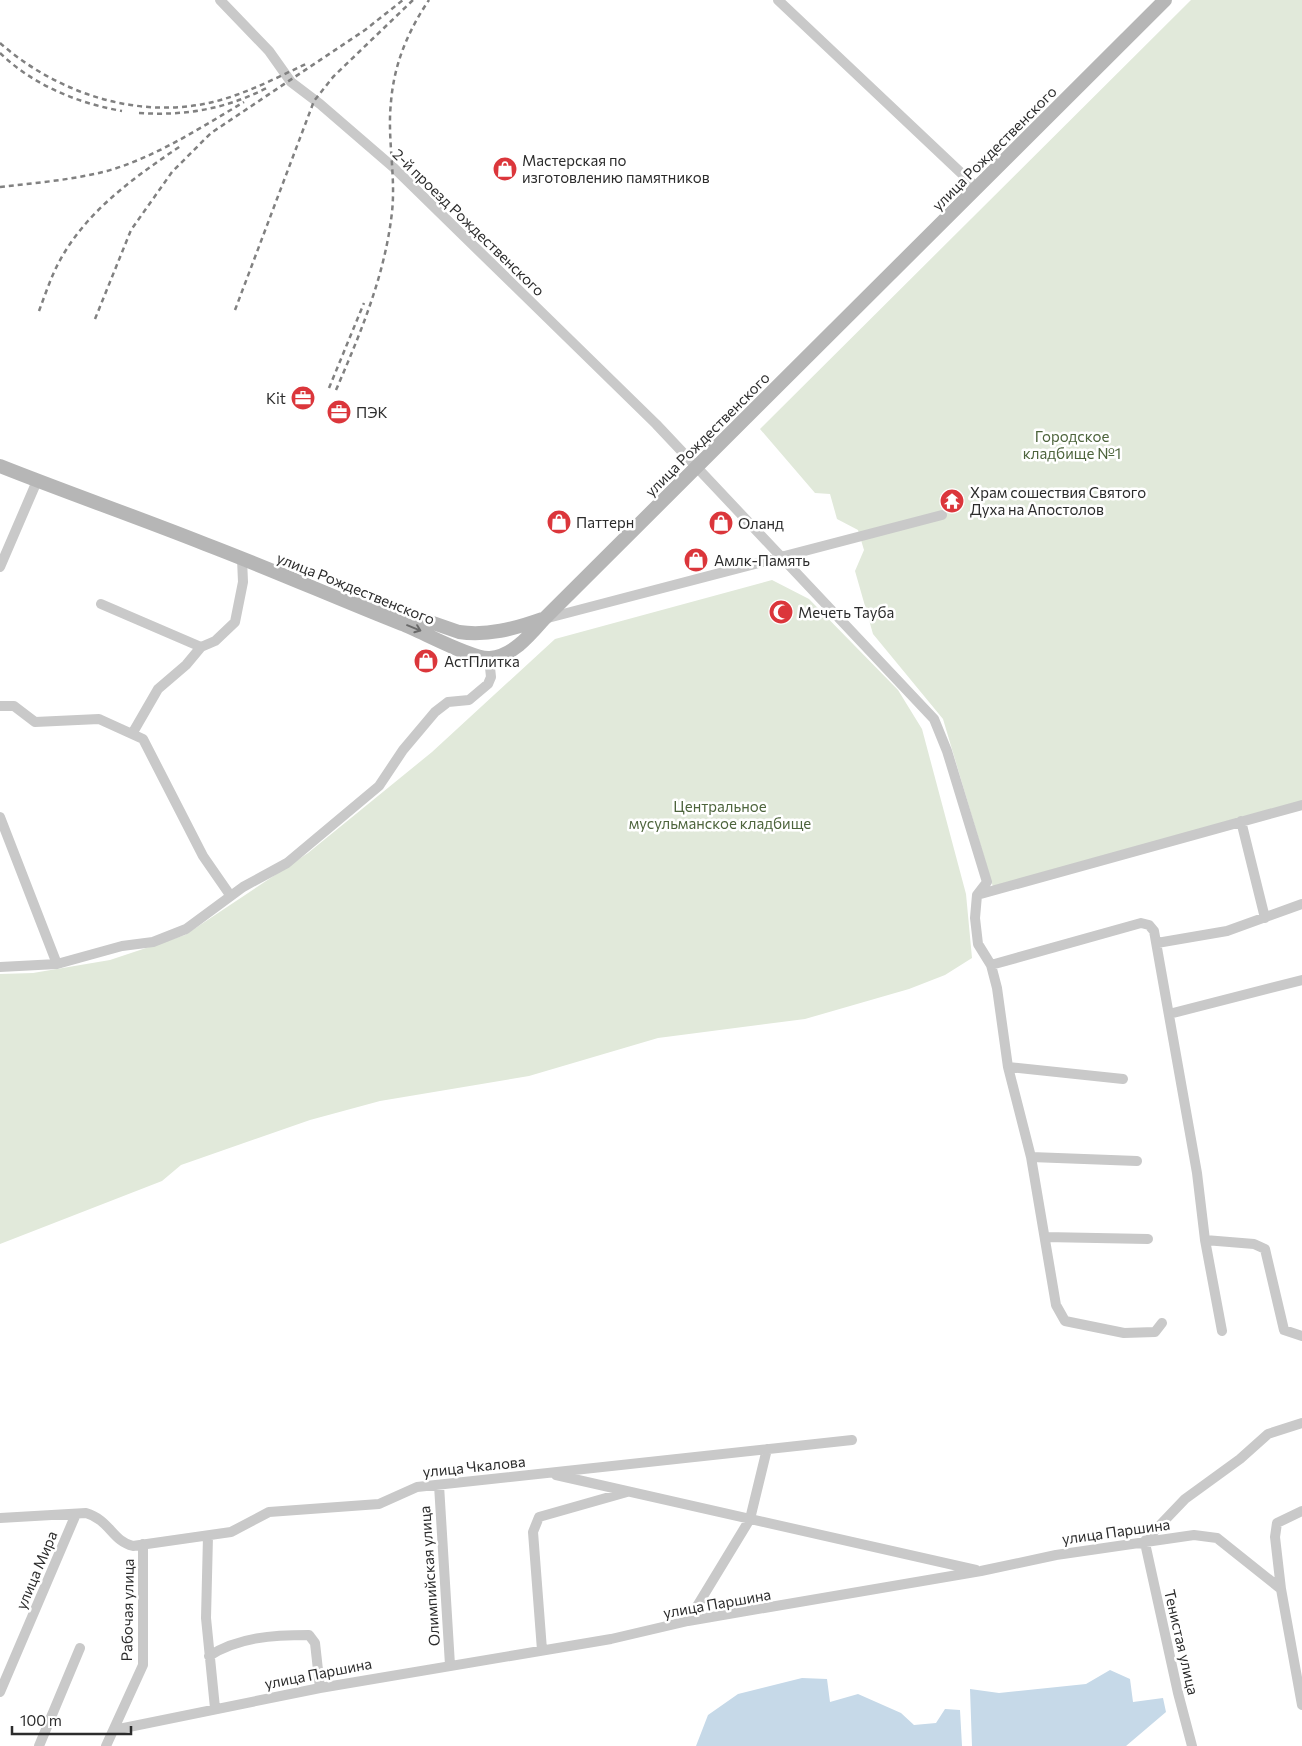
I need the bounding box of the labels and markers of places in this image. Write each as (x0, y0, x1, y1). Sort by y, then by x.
place label: Мастерская по изготовлению памятников (522, 151, 710, 186)
shop icon: Мастерская по изготовлению памятников (492, 156, 518, 182)
office icon: Kit (290, 385, 316, 411)
place label: Kit (266, 389, 286, 407)
office icon: ПЭК (326, 399, 352, 425)
place label: ПЭК (356, 403, 388, 421)
place label: Храм сошествия Святого Духа на Апостолов (970, 483, 1146, 518)
temple icon: Храм сошествия Святого Духа на Апостолов (939, 488, 965, 514)
shop icon: Паттерн (546, 509, 572, 535)
shop icon: Оланд (708, 510, 734, 536)
place label: Паттерн (576, 513, 634, 531)
place label: Оланд (738, 514, 784, 532)
shop icon: Амлк-Память (683, 547, 709, 573)
place label: Амлк-Память (714, 551, 810, 569)
mosque icon: Мечеть Тауба (768, 599, 794, 625)
place label: Мечеть Тауба (798, 603, 894, 621)
shop icon: АстПлитка (413, 648, 439, 674)
place label: АстПлитка (444, 652, 520, 670)

